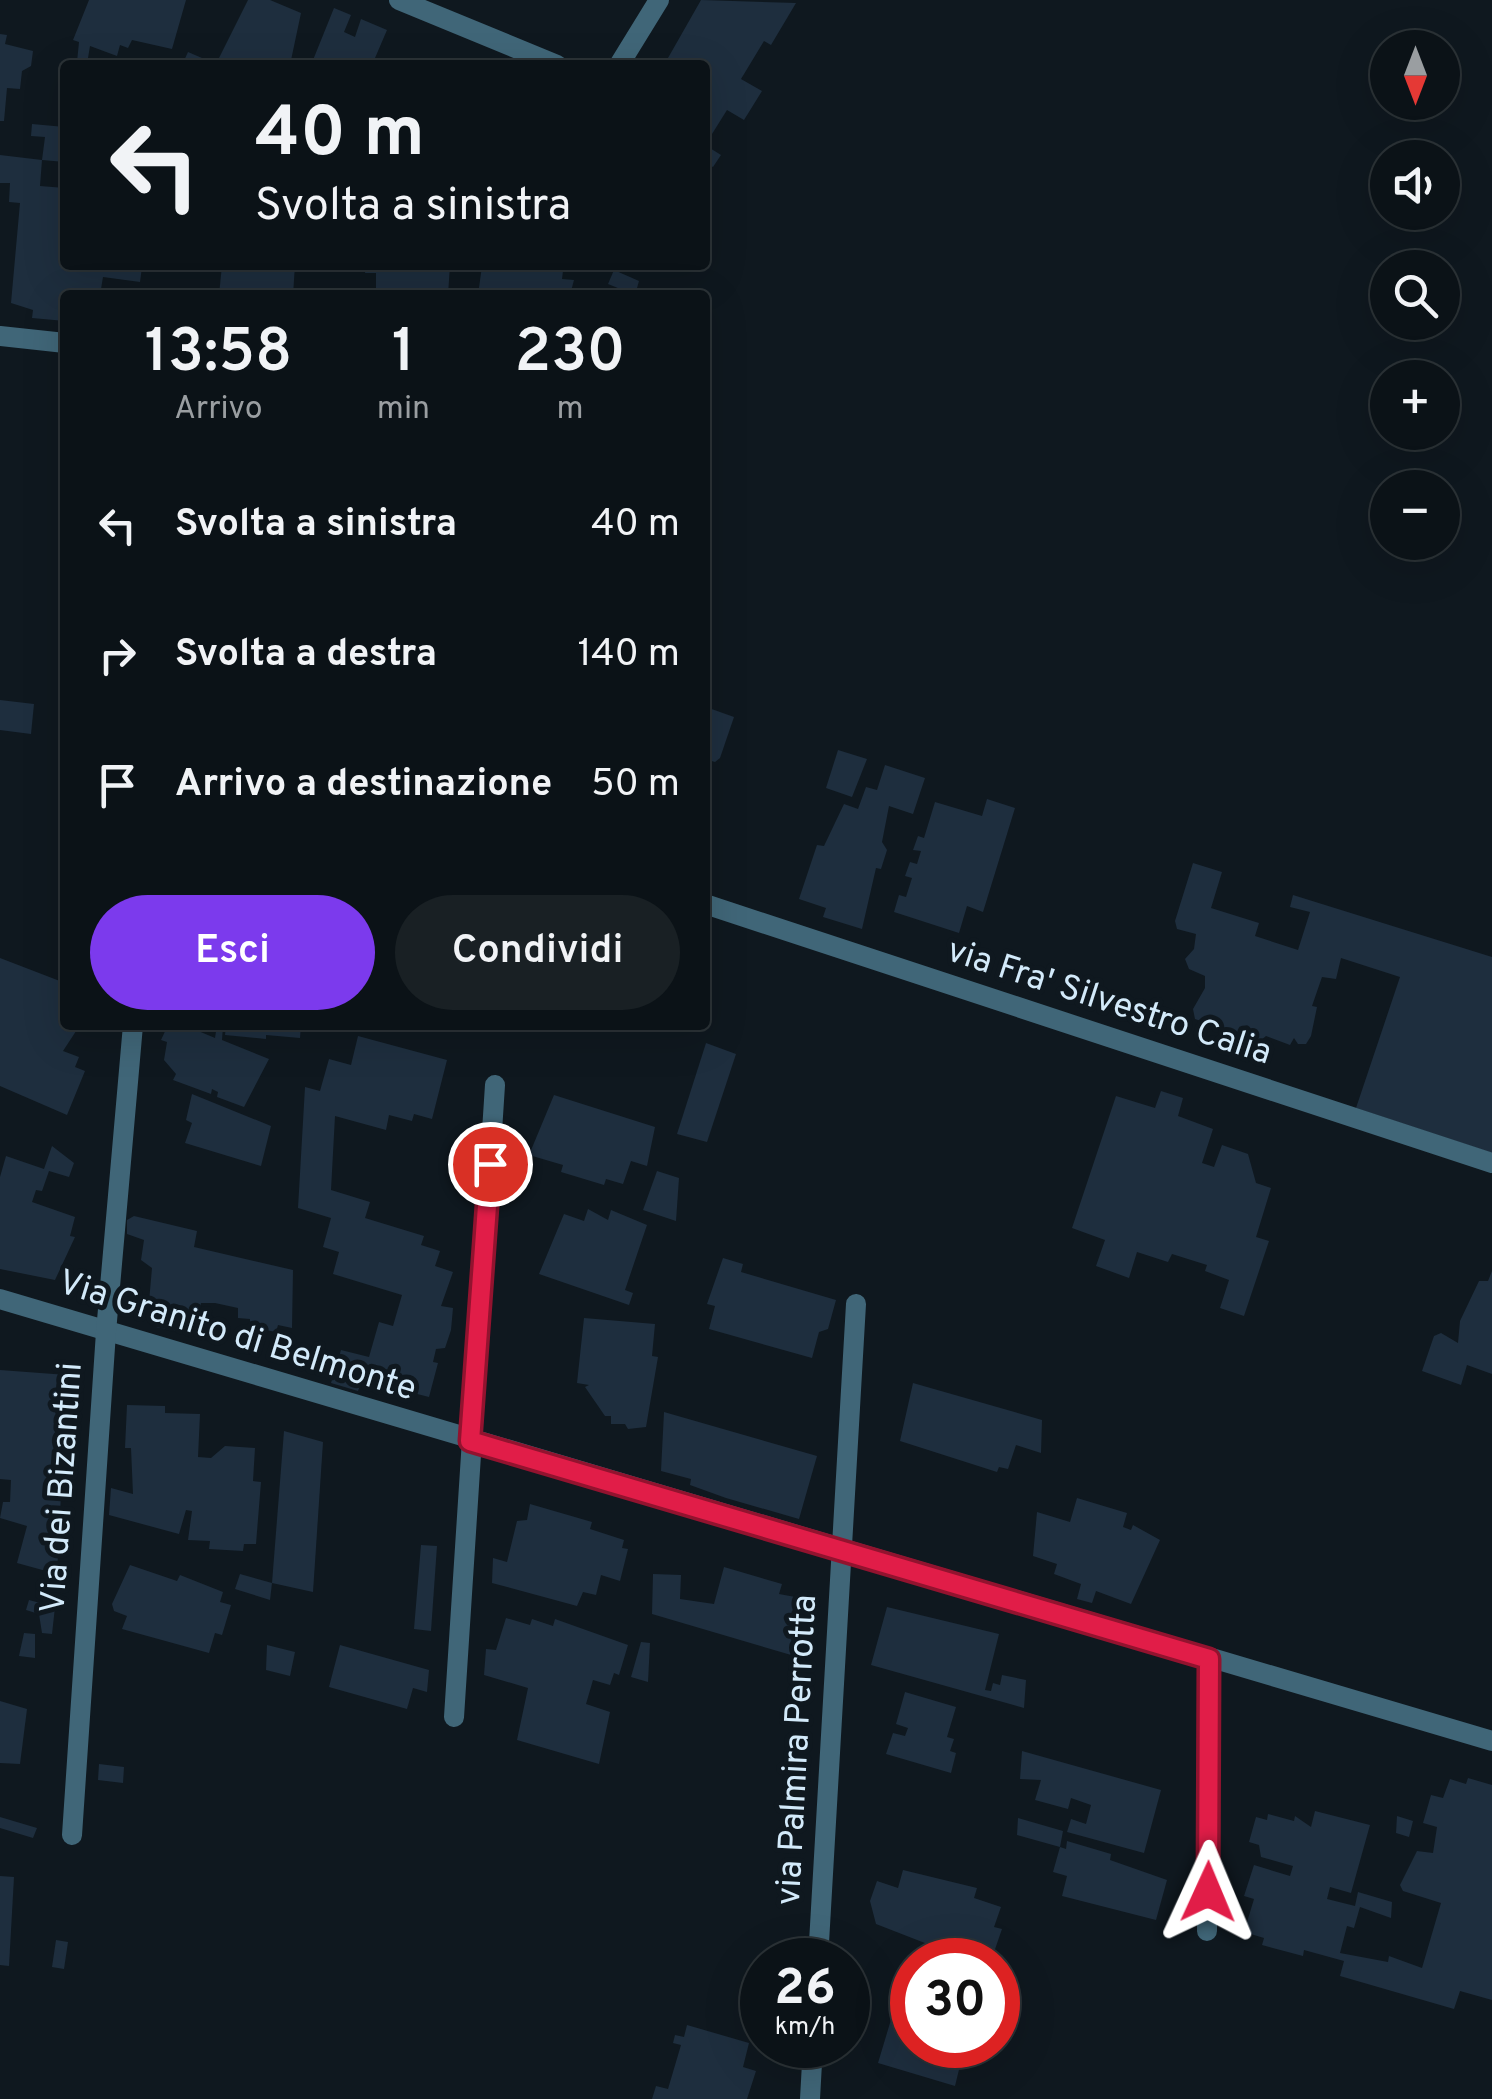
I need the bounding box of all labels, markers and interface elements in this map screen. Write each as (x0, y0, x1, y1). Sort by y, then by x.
north arrow (1370, 30, 1460, 120)
map controls (1370, 30, 1460, 560)
text: 40 m (255, 92, 425, 181)
icon: left (90, 100, 220, 230)
button: sound (1370, 140, 1460, 230)
text: Svolta a sinistra (255, 179, 571, 236)
button: search (1370, 250, 1460, 340)
text: 13:58 (144, 317, 292, 393)
text: 1 (392, 317, 415, 393)
text: 230 (515, 317, 626, 393)
button: + (1370, 360, 1460, 450)
text: Arrivo (174, 390, 263, 430)
text: min (377, 390, 430, 430)
text: m (556, 390, 584, 430)
button: − (1370, 470, 1460, 560)
icon: left (90, 498, 145, 553)
text: Svolta a sinistra (175, 501, 457, 550)
text: 40 m (591, 501, 680, 550)
icon: right (90, 628, 145, 683)
text: Svolta a destra (175, 631, 437, 680)
text: 140 m (577, 631, 680, 680)
icon: arrive (90, 758, 145, 813)
text: Arrivo a destinazione (175, 761, 552, 810)
text: 50 m (591, 761, 680, 810)
button: Esci (90, 895, 375, 1010)
button: Condividi (395, 895, 680, 1010)
street label: via Fra' Silvestro Calia (941, 930, 1277, 1076)
pin (448, 1122, 533, 1207)
icon: arrive (463, 1137, 518, 1192)
street label: Via Granito di Belmonte (53, 1262, 421, 1412)
street label: Via dei Bizantini (32, 1361, 94, 1615)
street label: via Palmira Perrotta (768, 1593, 828, 1907)
position arrow (1156, 1840, 1260, 1944)
speed limit sign: 30 (890, 1938, 1020, 2068)
text: 26 (774, 1959, 836, 2022)
text: km/h (775, 2012, 835, 2044)

